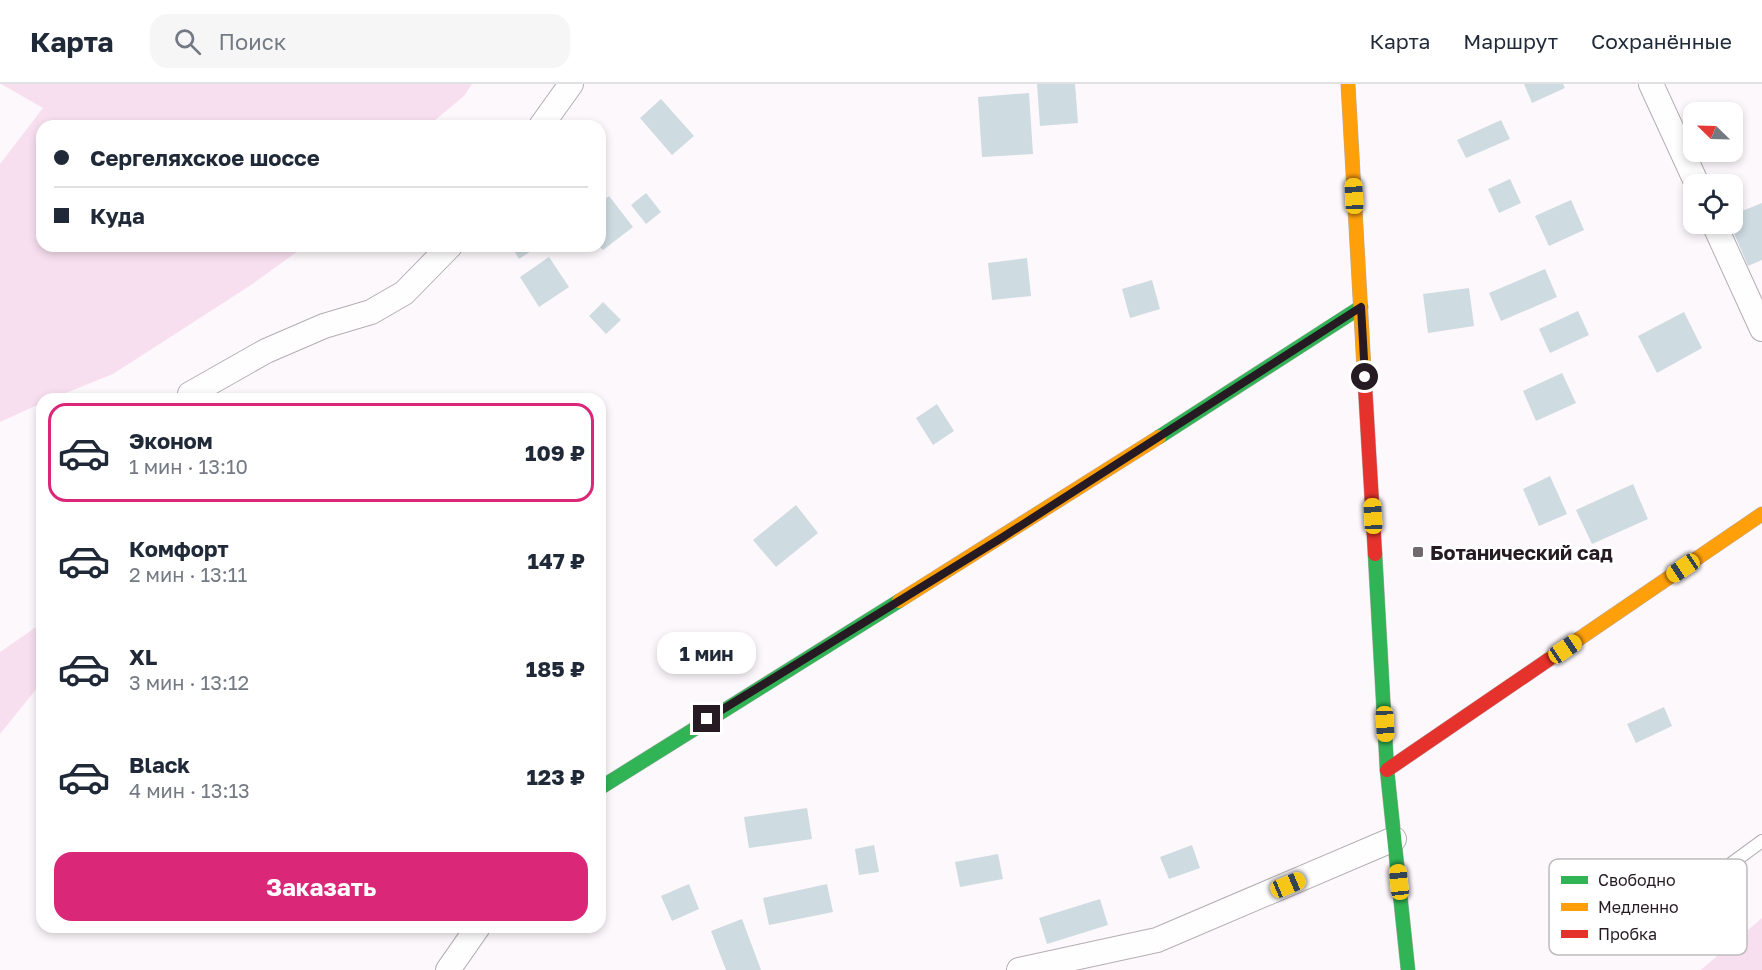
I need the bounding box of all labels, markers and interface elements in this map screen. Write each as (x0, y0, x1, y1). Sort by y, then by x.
search box (150, 14, 570, 68)
text: Карта (30, 25, 114, 58)
icon: search (171, 25, 204, 58)
text: Поиск (219, 28, 286, 55)
text: Карта (1369, 28, 1430, 54)
text: Маршрут (1463, 28, 1558, 54)
text: Сохранённые (1591, 28, 1732, 54)
north arrow (1683, 102, 1743, 162)
map controls (1683, 102, 1743, 234)
text: Сергеляхское шоссе (90, 144, 320, 171)
button: locate (1683, 174, 1743, 234)
car (1344, 178, 1364, 214)
text: Куда (90, 202, 145, 229)
route start (1351, 363, 1378, 390)
icon: car (57, 426, 111, 480)
text: Эконом (129, 427, 213, 454)
text: 109 ₽ (525, 439, 585, 466)
text: 1 мин · 13:10 (129, 454, 248, 478)
car (1363, 498, 1383, 534)
icon: car (57, 534, 111, 588)
text: Комфорт (129, 535, 229, 562)
place label: Ботанический сад (1430, 540, 1613, 564)
marker: Ботанический сад (1411, 545, 1425, 559)
text: 147 ₽ (528, 547, 585, 574)
car (1663, 550, 1703, 586)
text: 2 мин · 13:11 (129, 562, 247, 586)
car (1545, 631, 1585, 667)
callout: 1 мин (658, 632, 756, 674)
text: 1 мин (679, 641, 734, 665)
icon: car (57, 642, 111, 696)
text: XL (129, 643, 157, 670)
text: 185 ₽ (526, 655, 585, 682)
text: 3 мин · 13:12 (129, 670, 249, 694)
route end (693, 705, 720, 732)
car (1375, 706, 1395, 742)
icon: car (57, 750, 111, 804)
text: Black (129, 751, 190, 778)
text: 123 ₽ (526, 763, 585, 790)
text: 4 мин · 13:13 (129, 778, 250, 802)
button: Заказать (54, 852, 588, 921)
legend (1549, 859, 1747, 955)
car (1388, 863, 1410, 901)
car (1268, 870, 1308, 900)
text: Свободно (1598, 870, 1676, 890)
text: Медленно (1598, 897, 1679, 917)
text: Пробка (1598, 924, 1657, 944)

